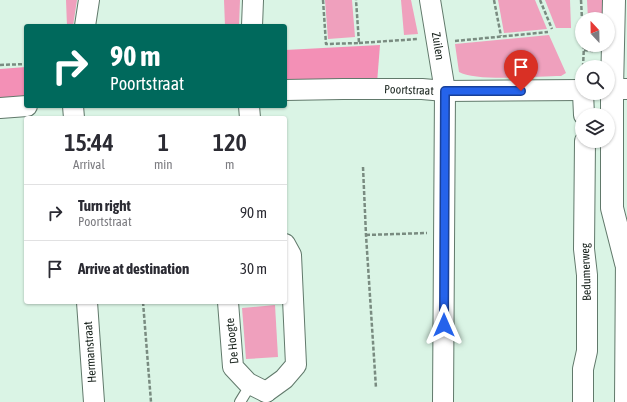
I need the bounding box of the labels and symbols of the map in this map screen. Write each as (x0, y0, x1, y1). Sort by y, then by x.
north arrow (575, 12, 615, 52)
street label: Zuilen (429, 31, 447, 61)
pin (504, 50, 538, 91)
street label: Poortstraat (384, 82, 435, 98)
street label: Bedumerweg (578, 242, 594, 301)
position arrow (423, 304, 465, 346)
street label: De Hoogte (223, 317, 241, 365)
street label: Hermanstraat (81, 320, 99, 383)

